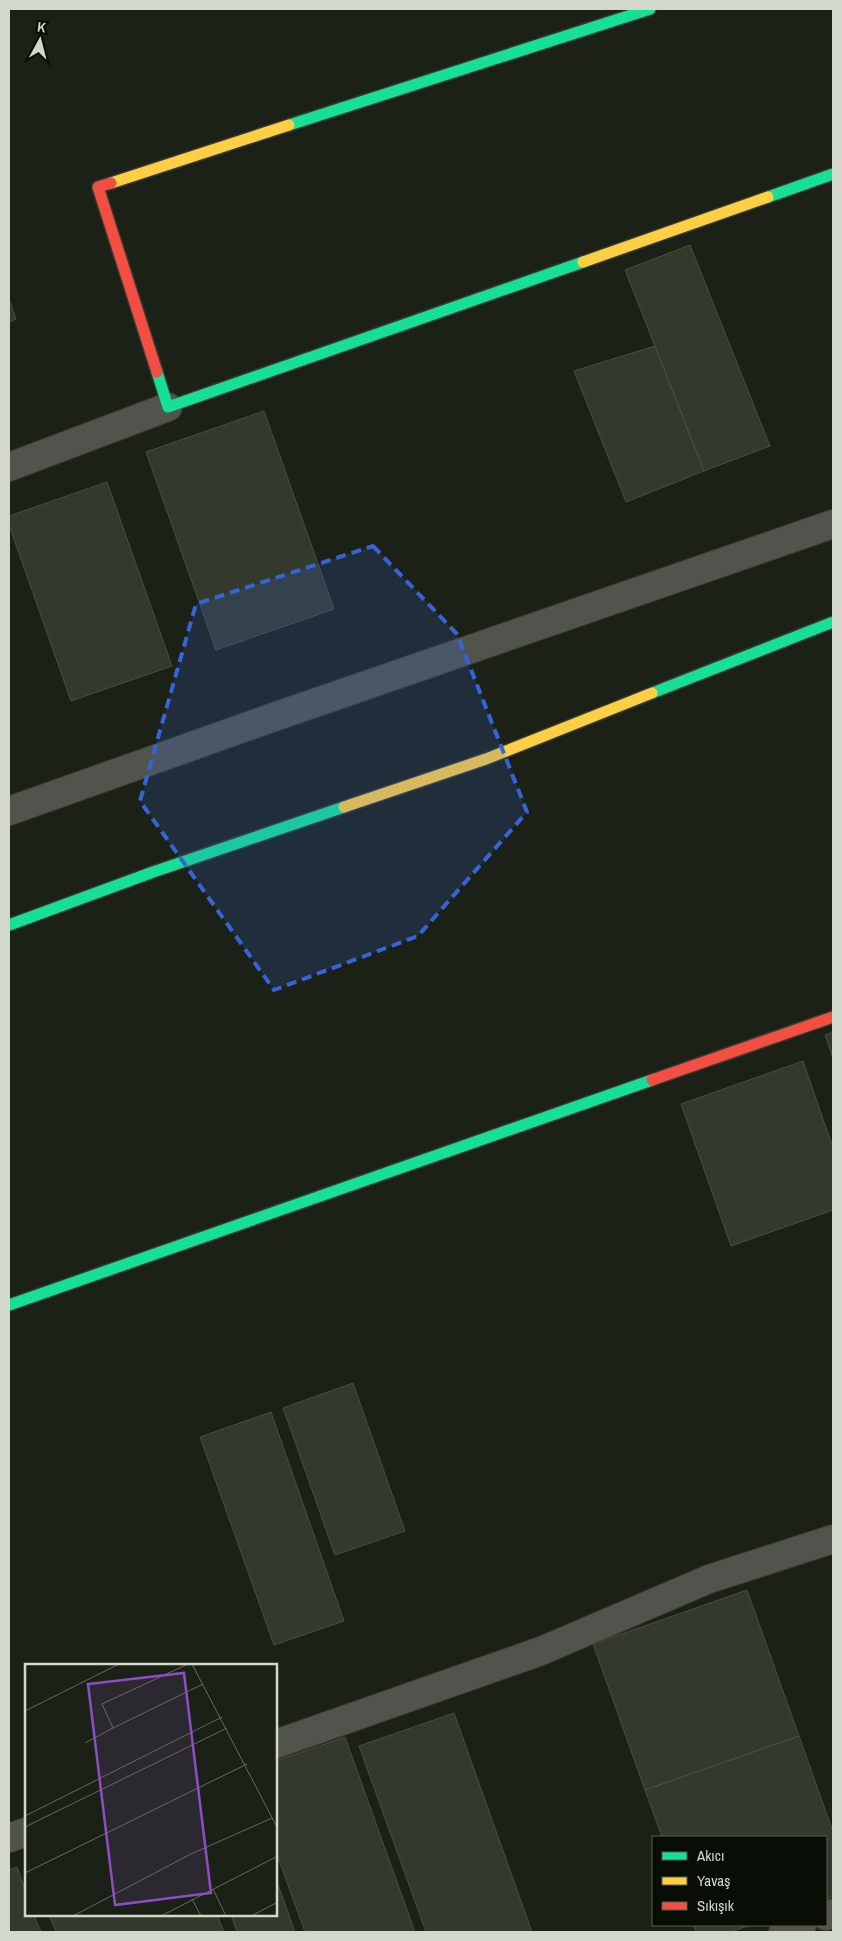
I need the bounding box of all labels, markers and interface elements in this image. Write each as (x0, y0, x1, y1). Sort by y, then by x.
north arrow (15, 15, 65, 65)
text: K (36, 18, 47, 37)
inset map (25, 1664, 278, 1916)
legend (652, 1836, 827, 1926)
text: Akıcı (696, 1845, 724, 1866)
text: Yavaş (697, 1870, 730, 1891)
text: Sıkışık (697, 1895, 735, 1916)

